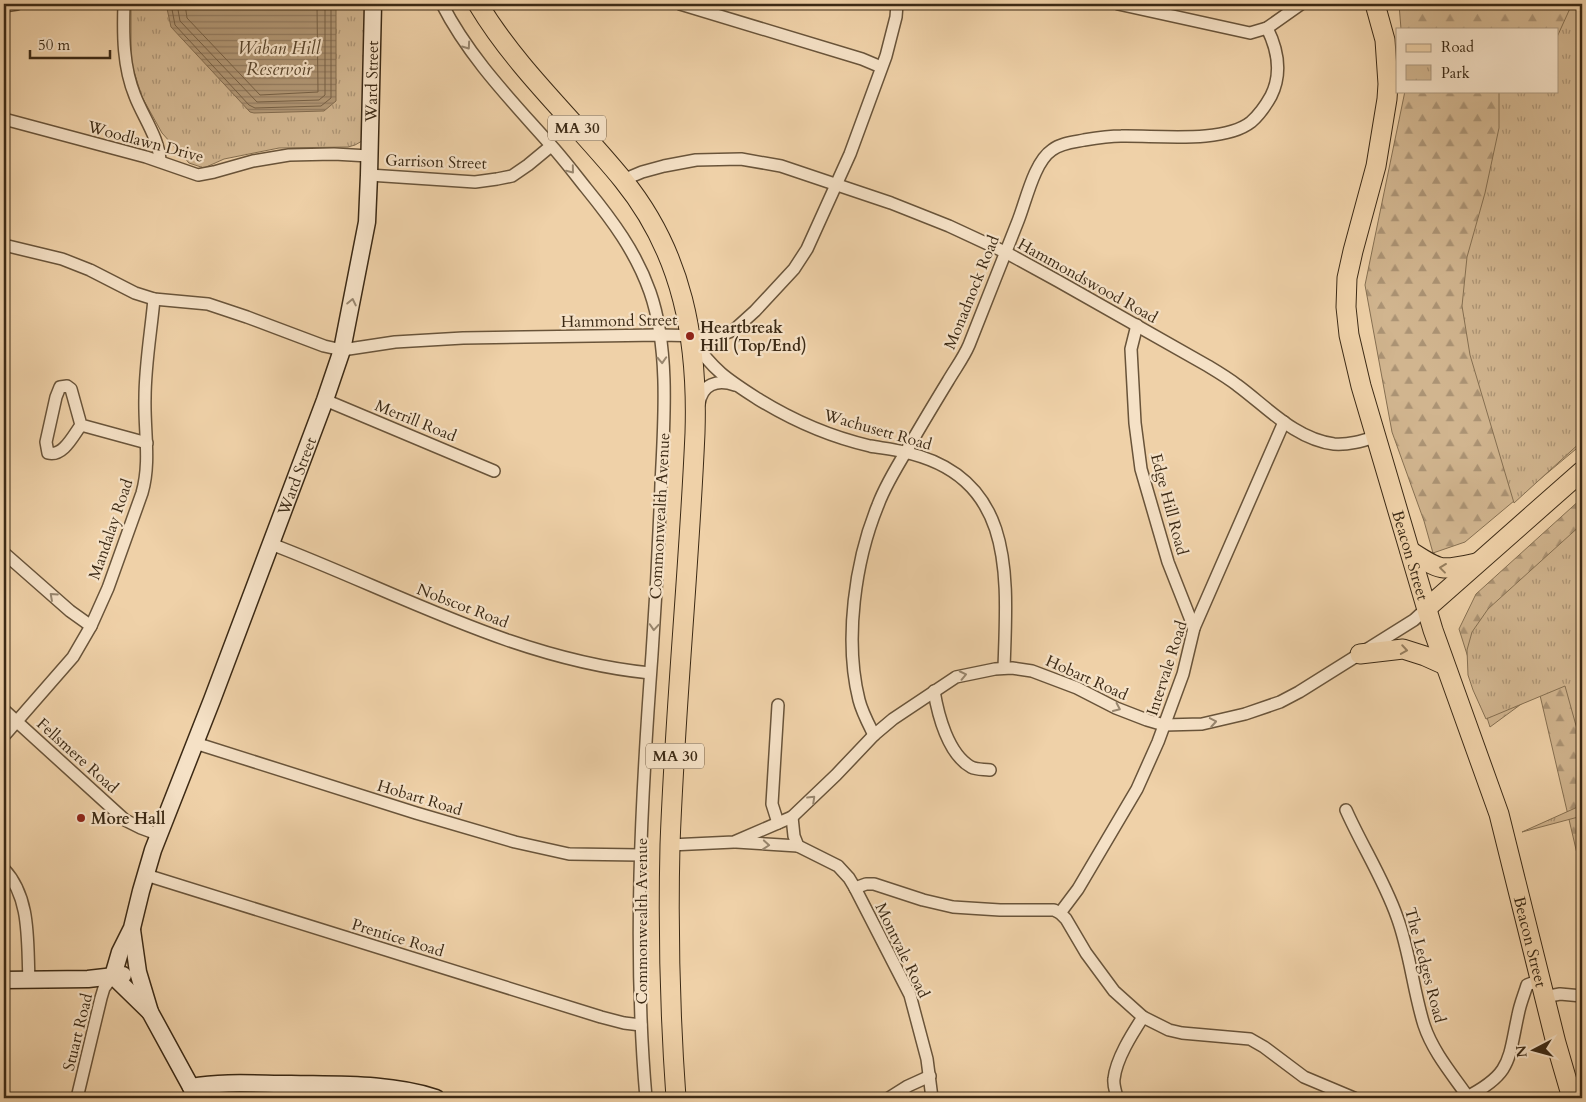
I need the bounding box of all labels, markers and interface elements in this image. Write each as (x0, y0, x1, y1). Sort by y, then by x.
scale bar (30, 28, 110, 60)
legend (1396, 28, 1558, 92)
text: 50 m (38, 35, 70, 55)
water label: Waban Hill Reservoir (238, 36, 321, 82)
text: Road (1441, 37, 1474, 57)
street label: Ward Street (360, 40, 384, 123)
one-way arrow (461, 40, 470, 49)
text: Park (1441, 63, 1470, 83)
street label: Woodlawn Drive (84, 116, 206, 168)
road number: MA 30 (548, 116, 606, 140)
street label: Garrison Street (385, 149, 487, 175)
one-way arrow (566, 164, 574, 173)
street label: Monadnock Road (939, 232, 1005, 353)
street label: Hammondswood Road (1013, 233, 1162, 329)
one-way arrow (346, 298, 356, 306)
street label: Hammond Street (561, 309, 677, 333)
place label: Heartbreak Hill (Top/End) (700, 317, 807, 357)
marker: Heartbreak Hill (Top/End) (684, 330, 696, 342)
one-way arrow (656, 356, 667, 364)
street label: Merrill Road (372, 395, 460, 447)
street label: Wachusett Road (820, 404, 935, 456)
street label: Commonwealth Avenue (645, 432, 675, 600)
street label: Ward Street (272, 434, 322, 519)
street label: Edge Hill Road (1145, 451, 1193, 558)
street label: Mandalay Road (83, 475, 139, 583)
street label: Beacon Street (1386, 508, 1434, 603)
one-way arrow (1439, 563, 1447, 574)
street label: Nobscot Road (414, 578, 512, 634)
one-way arrow (49, 593, 58, 602)
street label: Intervale Road (1141, 618, 1193, 719)
one-way arrow (648, 623, 659, 631)
one-way arrow (1399, 645, 1408, 655)
street label: Hobart Road (1042, 650, 1132, 706)
one-way arrow (959, 671, 968, 681)
one-way arrow (1112, 702, 1121, 713)
street label: Fellsmere Road (32, 713, 123, 799)
one-way arrow (1209, 718, 1217, 728)
road number: MA 30 (646, 744, 704, 768)
street label: Hobart Road (374, 775, 465, 821)
one-way arrow (806, 796, 815, 805)
place label: More Hall (91, 808, 166, 830)
marker: More Hall (75, 812, 87, 824)
street label: Commonwealth Avenue (631, 838, 653, 1004)
one-way arrow (763, 839, 771, 850)
street label: Beacon Street (1508, 894, 1552, 990)
street label: Montvale Road (869, 899, 935, 1002)
street label: The Ledges Road (1399, 905, 1451, 1026)
street label: Prentice Road (349, 914, 447, 963)
street label: Stuart Road (58, 991, 98, 1073)
north arrow (1508, 1024, 1558, 1074)
text: N (1511, 1044, 1532, 1058)

